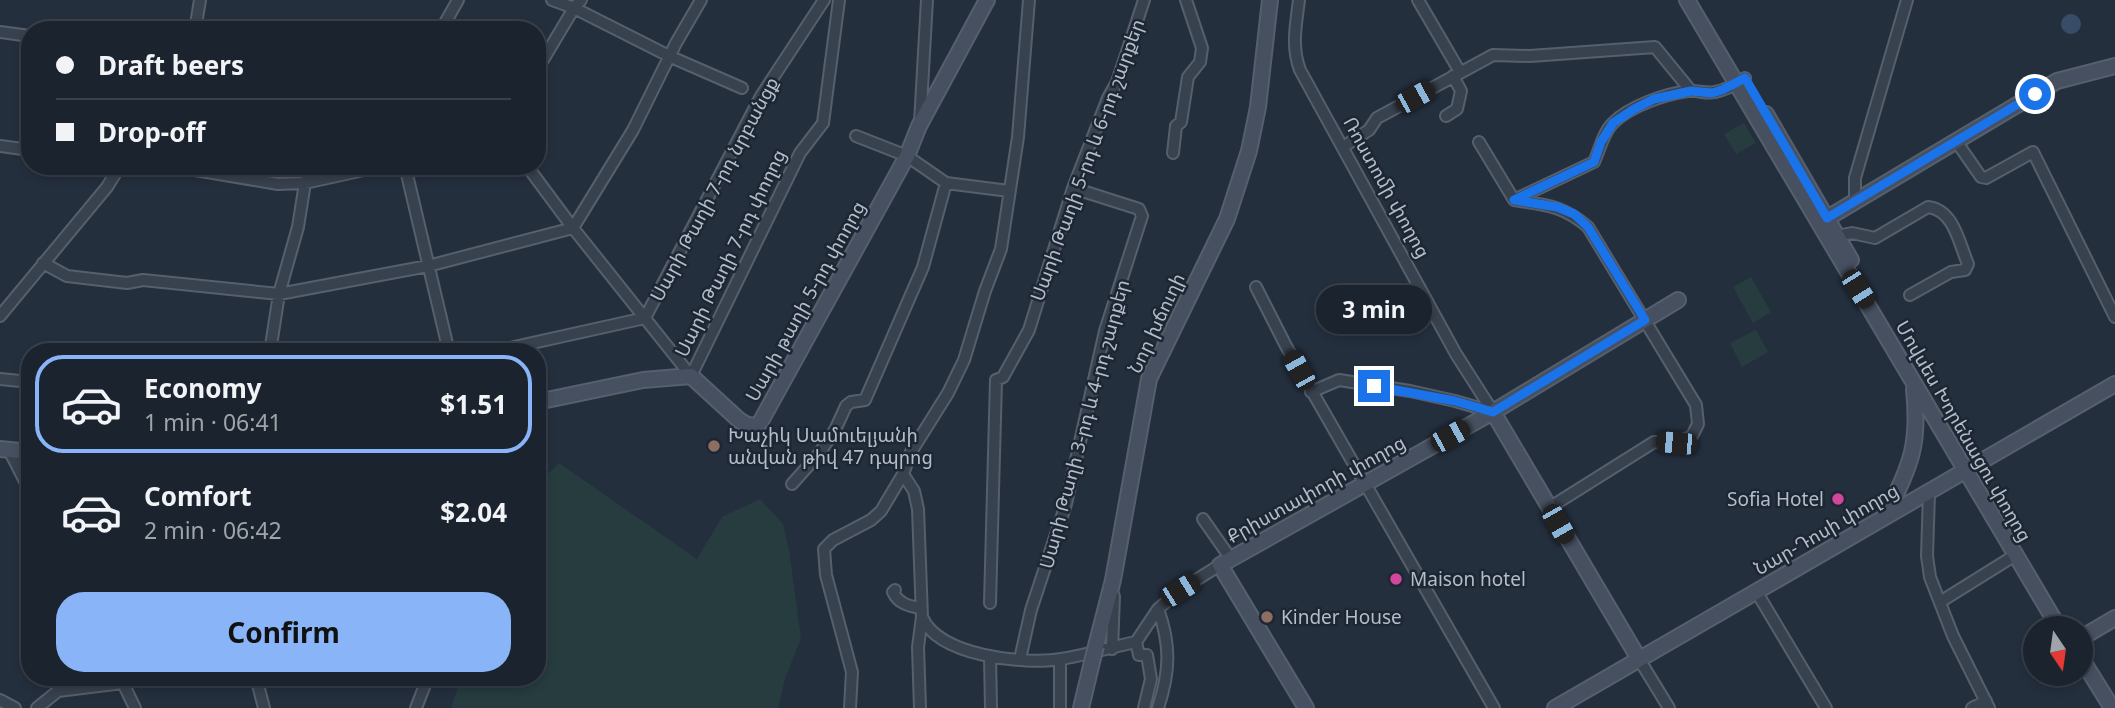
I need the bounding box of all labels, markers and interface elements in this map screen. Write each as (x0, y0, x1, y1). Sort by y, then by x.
street label: Սարի Թաղի 5-րդ և 6-րդ շարքեր (1024, 15, 1150, 305)
text: Draft beers (98, 47, 244, 83)
street label: Սարի Թաղի 7-րդ նրբանցք (644, 72, 784, 306)
car (1392, 78, 1439, 116)
route start (2019, 78, 2051, 110)
street label: Ռոստոմի փողոց (1337, 112, 1437, 262)
text: Drop-off (98, 114, 205, 150)
street label: Սարի Թաղի 7-րդ փողոց (668, 145, 792, 361)
street label: Սարի թաղի 5-րդ փողոց (739, 196, 871, 406)
car (1838, 266, 1879, 312)
street label: Նոր խճուղի (1121, 268, 1191, 378)
street label: Սարի Թաղի 3-րդ և 4-րդ շարքեր (1033, 277, 1135, 571)
callout: 3 min (1316, 284, 1432, 334)
text: 3 min (1342, 293, 1406, 325)
street label: Մովսես Խորենացու փողոց (1890, 316, 2038, 546)
car (1280, 347, 1319, 393)
text: Economy (144, 370, 262, 406)
route end (1358, 370, 1390, 402)
icon: car (60, 373, 123, 436)
text: $1.51 (440, 386, 507, 422)
text: 1 min · 06:41 (144, 406, 282, 438)
car (1427, 417, 1474, 455)
place label: Խաչիկ Սամուելյանի անվան թիվ 47 դպրոց (728, 422, 933, 470)
street label: Քրիստափորի փողոց (1222, 429, 1410, 549)
car (1655, 431, 1698, 455)
marker: Խաչիկ Սամուելյանի անվան թիվ 47 դպրոց (706, 438, 722, 454)
street label: Նար-Դոսի փողոց (1749, 477, 1903, 581)
text: Comfort (144, 478, 252, 514)
icon: car (60, 481, 123, 544)
place label: Sofia Hotel (1727, 486, 1824, 512)
marker: Sofia Hotel (1830, 491, 1846, 507)
text: $2.04 (440, 494, 507, 530)
car (1539, 501, 1578, 547)
text: 2 min · 06:42 (144, 514, 282, 546)
place label: Maison hotel (1410, 566, 1526, 592)
car (1157, 570, 1204, 610)
marker: Maison hotel (1388, 571, 1404, 587)
button: Confirm (56, 592, 511, 672)
place label: Kinder House (1281, 604, 1402, 630)
marker: Kinder House (1259, 609, 1275, 625)
north arrow (2023, 616, 2093, 686)
map controls (2023, 616, 2093, 686)

